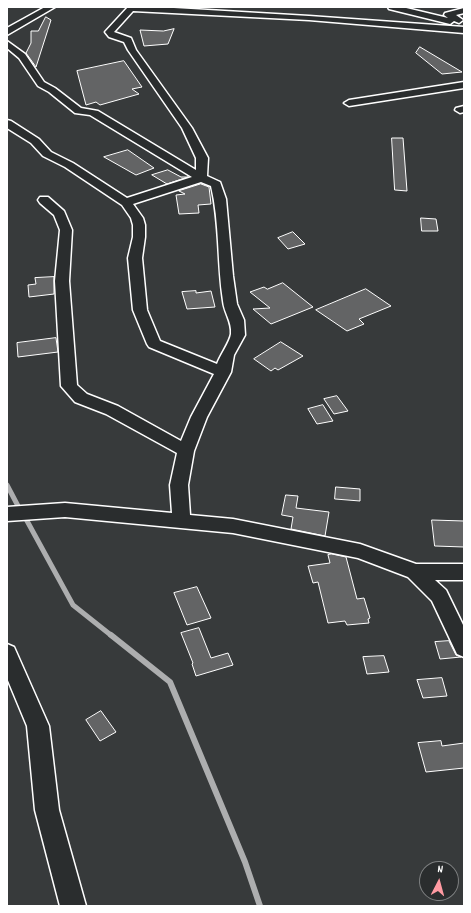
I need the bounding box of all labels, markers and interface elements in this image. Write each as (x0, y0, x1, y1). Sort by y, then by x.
north arrow (419, 861, 459, 901)
text: N (437, 862, 444, 878)

